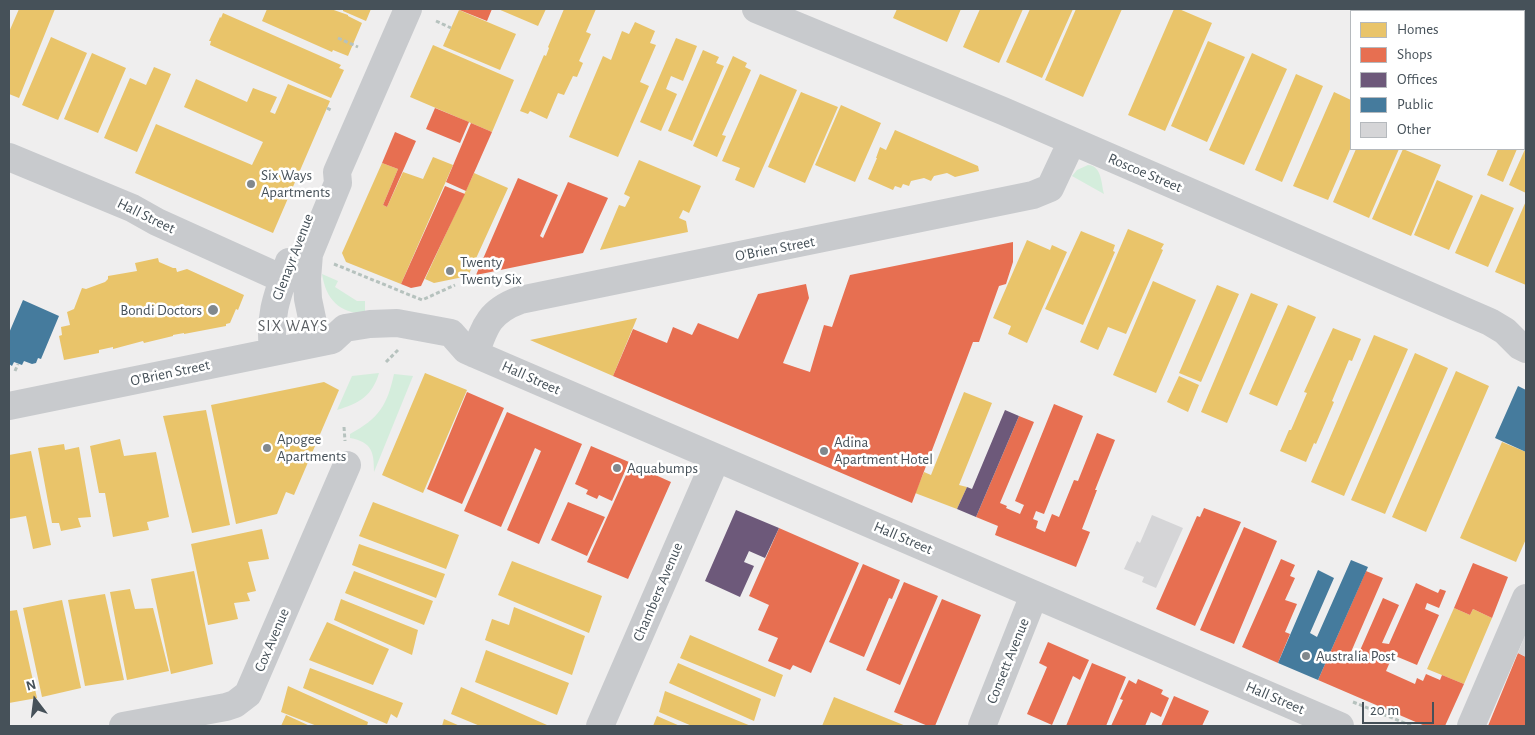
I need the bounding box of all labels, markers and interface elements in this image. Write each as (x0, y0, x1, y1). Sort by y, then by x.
legend (1350, 10, 1525, 150)
text: Homes (1397, 22, 1439, 37)
text: Shops (1397, 47, 1432, 62)
text: Offices (1397, 72, 1438, 87)
text: Public (1397, 97, 1433, 112)
text: Other (1397, 122, 1431, 137)
street label: Roscoe Street (1105, 149, 1185, 197)
place label: Six Ways Apartments (261, 166, 330, 201)
marker: Six Ways Apartments (245, 178, 257, 190)
street label: Hall Street (114, 194, 178, 238)
street label: Glenayr Avenue (268, 211, 318, 303)
street label: O'Brien Street (734, 232, 816, 266)
place label: Twenty Twenty Six (460, 253, 522, 288)
marker: Twenty Twenty Six (444, 265, 456, 277)
place label: Bondi Doctors (120, 301, 202, 319)
marker: Bondi Doctors (206, 303, 220, 317)
district label: SIX WAYS (257, 316, 329, 336)
street label: O'Brien Street (129, 356, 211, 390)
street label: Hall Street (499, 357, 563, 399)
place label: Apogee Apartments (277, 430, 346, 465)
place label: Adina Apartment Hotel (834, 433, 933, 468)
marker: Apogee Apartments (261, 442, 273, 454)
marker: Adina Apartment Hotel (818, 445, 830, 457)
place label: Aquabumps (627, 459, 698, 477)
marker: Aquabumps (611, 462, 623, 474)
street label: Hall Street (871, 518, 935, 558)
street label: Chambers Avenue (629, 540, 687, 644)
street label: Cox Avenue (251, 605, 293, 675)
street label: Consett Avenue (983, 616, 1033, 706)
place label: Australia Post (1316, 647, 1396, 665)
marker: Australia Post (1300, 650, 1312, 662)
north arrow (10, 675, 60, 725)
text: N (25, 677, 38, 694)
street label: Hall Street (1243, 678, 1307, 718)
scale bar (1365, 692, 1438, 724)
text: 20 m (1370, 703, 1399, 718)

